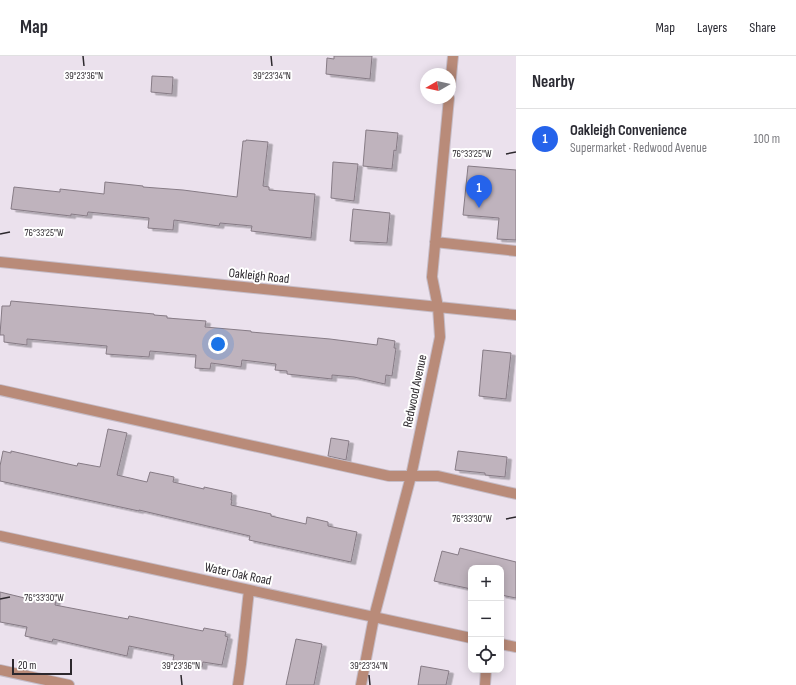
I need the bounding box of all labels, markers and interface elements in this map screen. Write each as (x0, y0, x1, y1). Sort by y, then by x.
text: Map (20, 16, 48, 39)
text: Map (655, 19, 675, 36)
text: Layers (697, 19, 727, 36)
text: Share (749, 19, 776, 36)
north arrow (420, 68, 456, 104)
text: 39°23'36"N (65, 70, 103, 82)
text: 39°23'34"N (253, 70, 291, 82)
text: Nearby (532, 72, 575, 92)
text: Oakleigh Convenience (570, 121, 687, 140)
text: 1 (542, 131, 548, 147)
text: 100 m (753, 131, 780, 147)
text: Supermarket · Redwood Avenue (570, 140, 707, 156)
text: 76°33'25"W (453, 148, 492, 160)
pin: 1 (466, 175, 492, 208)
text: 76°33'25"W (25, 227, 64, 239)
street label: Oakleigh Road (228, 265, 290, 287)
your location (208, 334, 228, 354)
street label: Redwood Avenue (400, 353, 430, 429)
text: 76°33'30"W (452, 513, 492, 525)
street label: Water Oak Road (203, 559, 273, 589)
map controls (468, 565, 504, 673)
button: + (468, 565, 504, 601)
text: 76°33'30"W (24, 592, 64, 604)
button: − (468, 601, 504, 637)
button: locate (468, 637, 504, 673)
scale bar (12, 657, 72, 676)
text: 20 m (18, 659, 36, 672)
text: 39°23'36"N (162, 660, 200, 672)
text: 39°23'34"N (350, 660, 388, 672)

